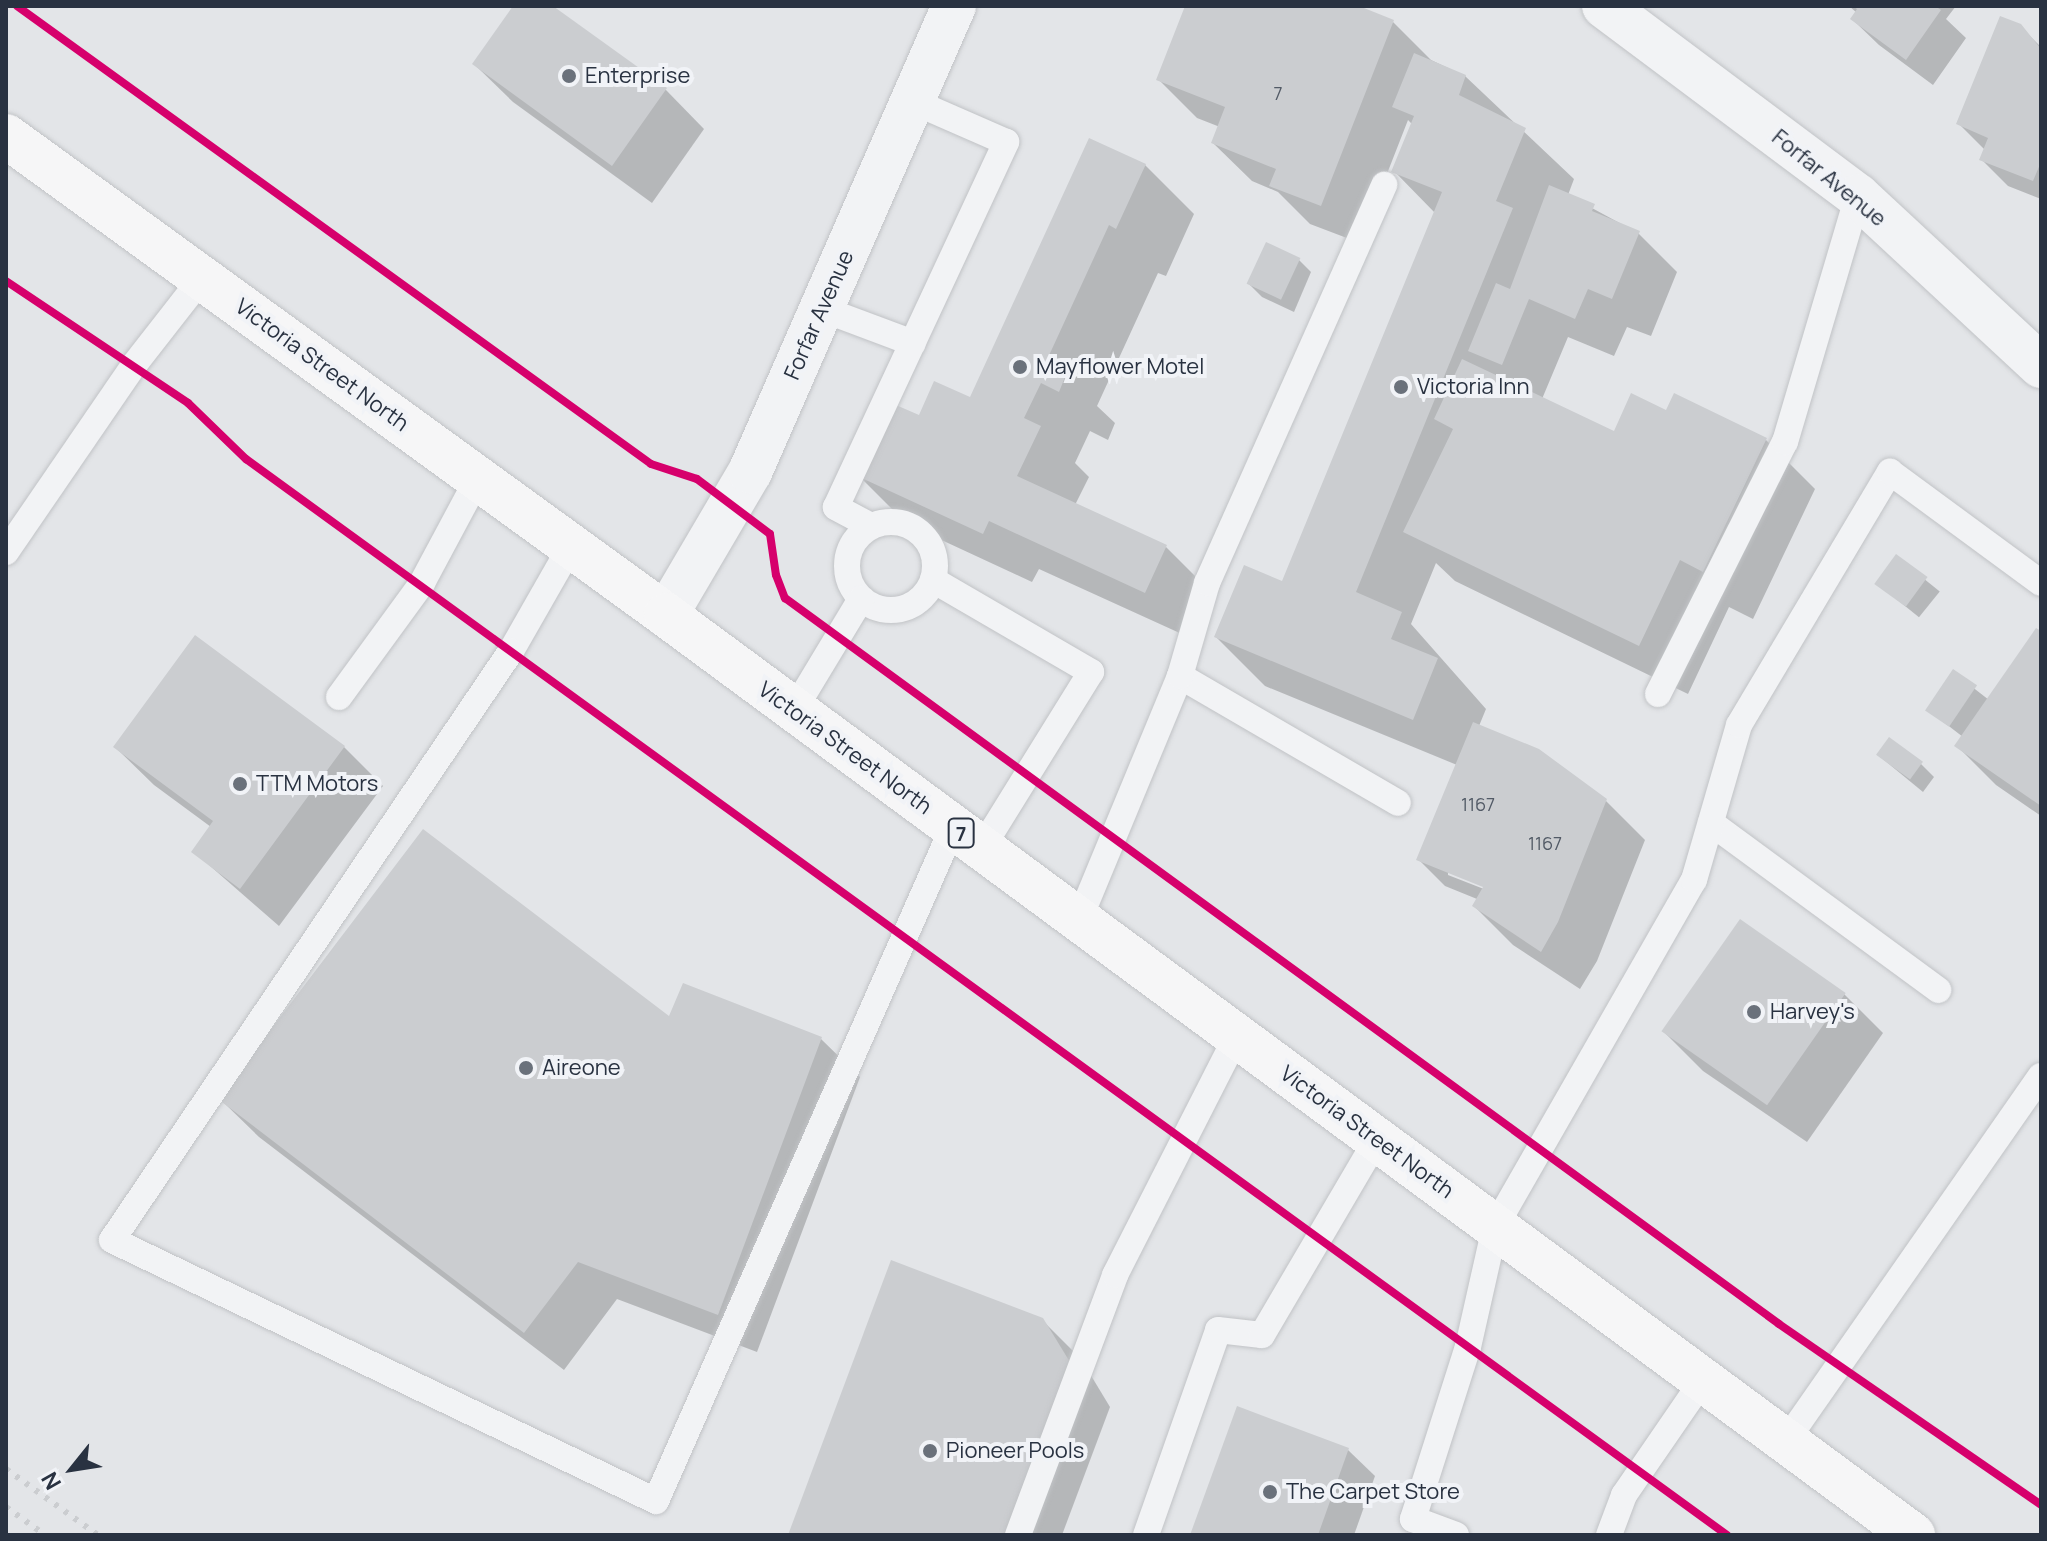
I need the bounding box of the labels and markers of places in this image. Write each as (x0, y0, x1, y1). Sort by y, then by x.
place label: Enterprise (585, 63, 690, 89)
marker: Enterprise (560, 67, 578, 85)
place label: Mayflower Motel (1036, 354, 1204, 380)
marker: Mayflower Motel (1011, 358, 1029, 376)
place label: Victoria Inn (1417, 374, 1529, 400)
marker: Victoria Inn (1392, 378, 1410, 396)
place label: TTM Motors (256, 771, 378, 797)
marker: TTM Motors (231, 775, 249, 793)
place label: Harvey's (1770, 999, 1855, 1025)
marker: Harvey's (1745, 1003, 1763, 1021)
place label: Aireone (542, 1055, 621, 1081)
marker: Aireone (517, 1059, 535, 1077)
place label: Pioneer Pools (946, 1438, 1084, 1464)
marker: Pioneer Pools (921, 1442, 939, 1460)
place label: The Carpet Store (1286, 1479, 1460, 1505)
marker: The Carpet Store (1261, 1483, 1279, 1501)

